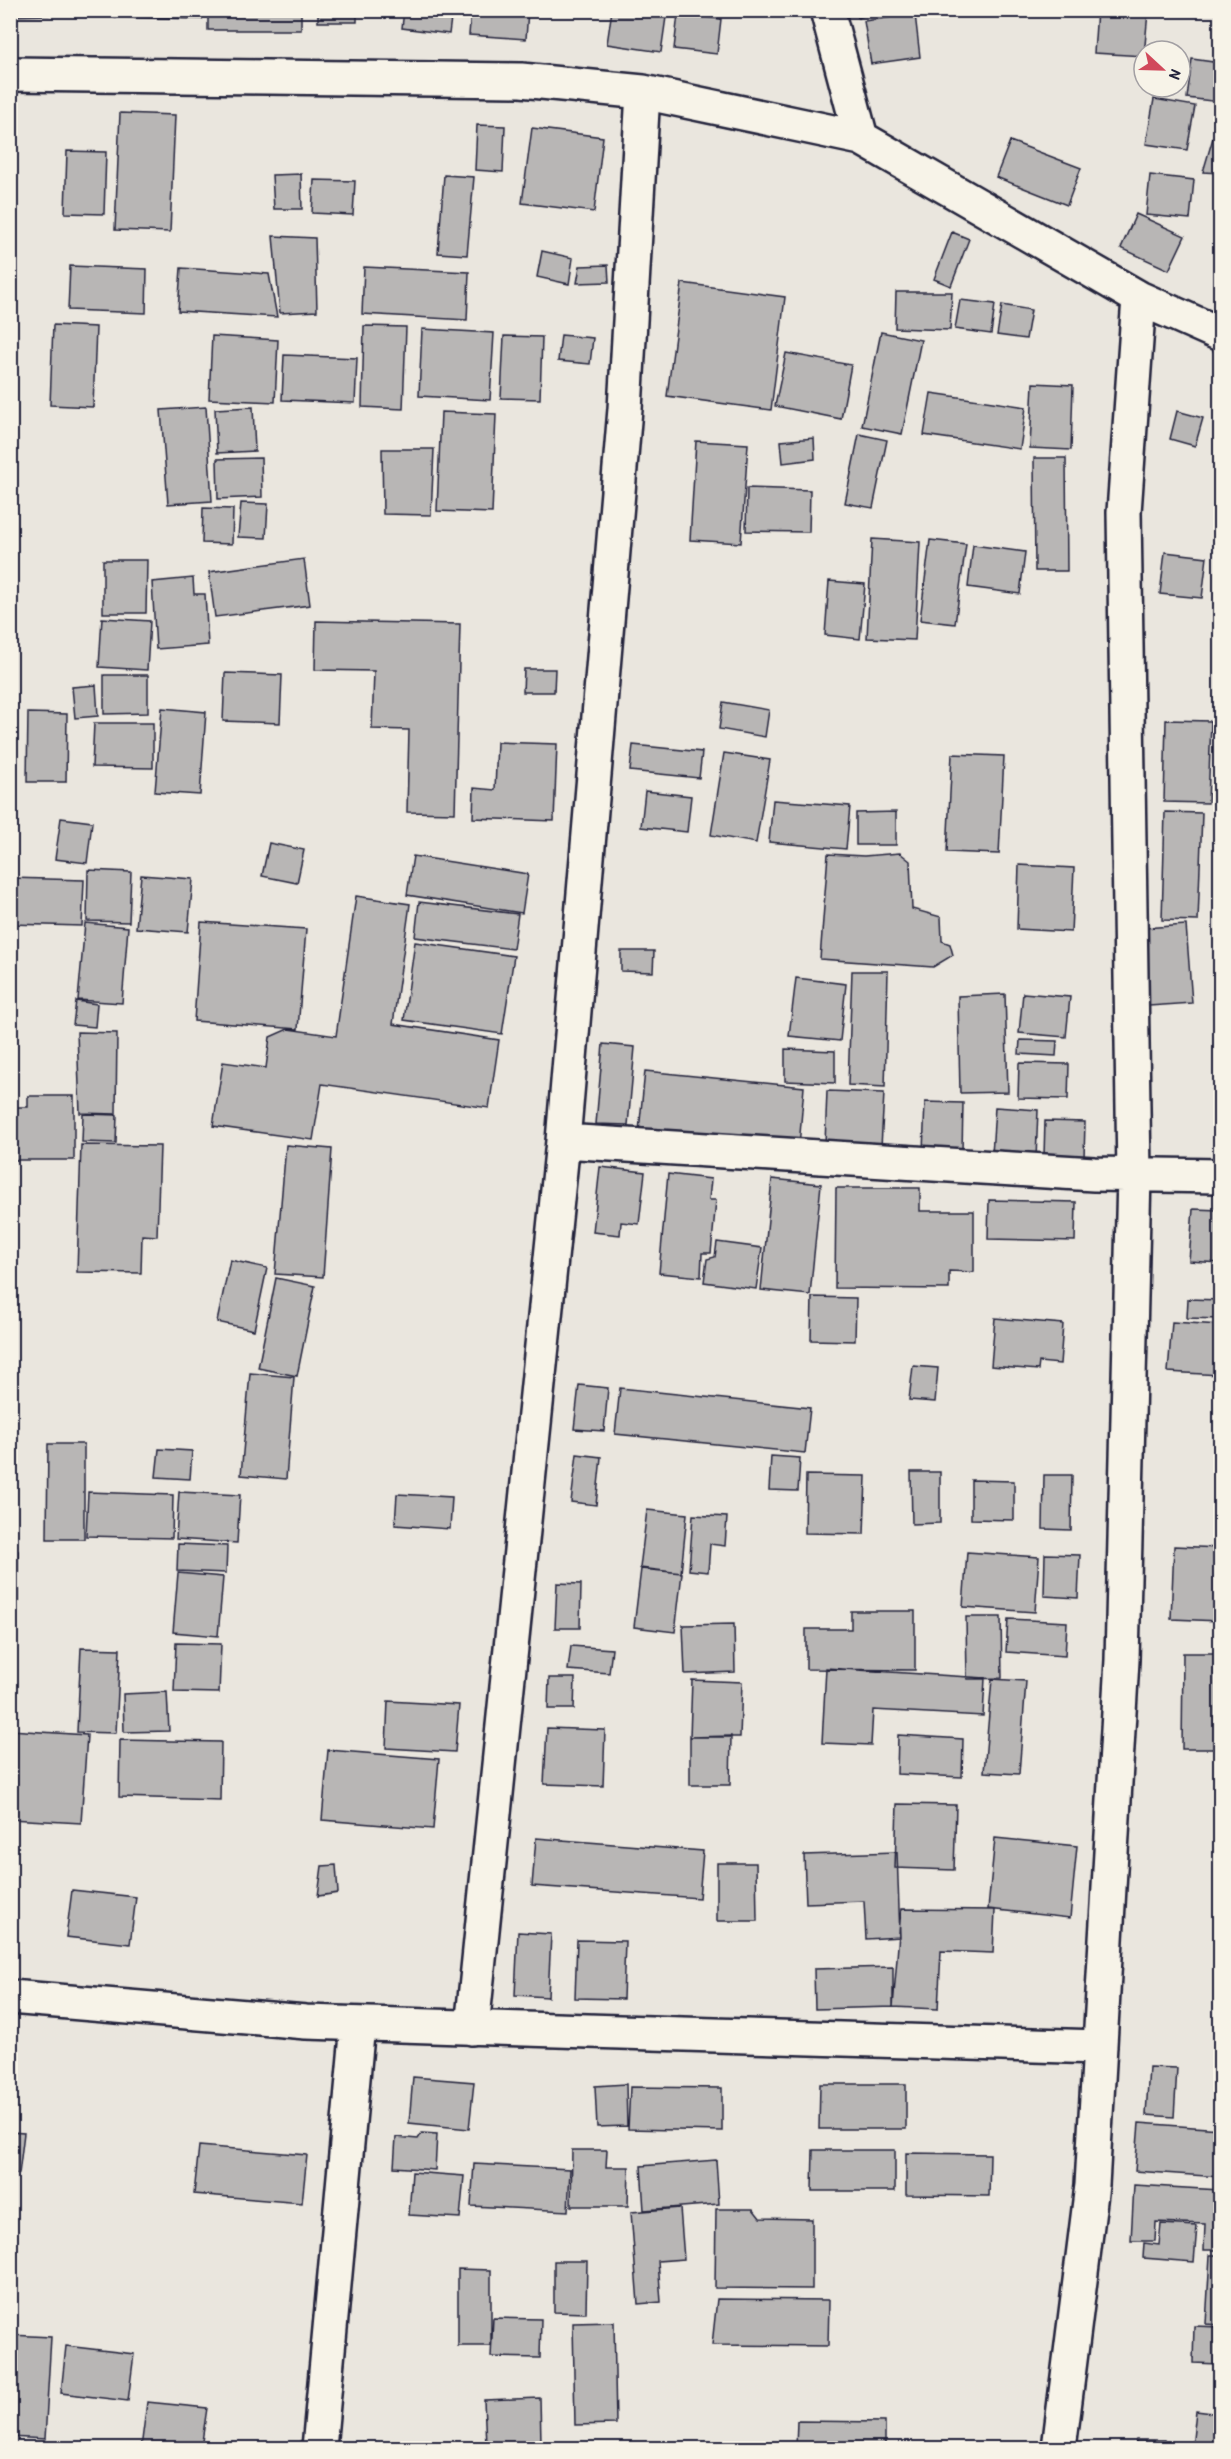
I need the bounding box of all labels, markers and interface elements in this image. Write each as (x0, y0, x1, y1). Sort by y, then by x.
north arrow (1132, 39, 1192, 99)
text: N (1164, 67, 1188, 83)

